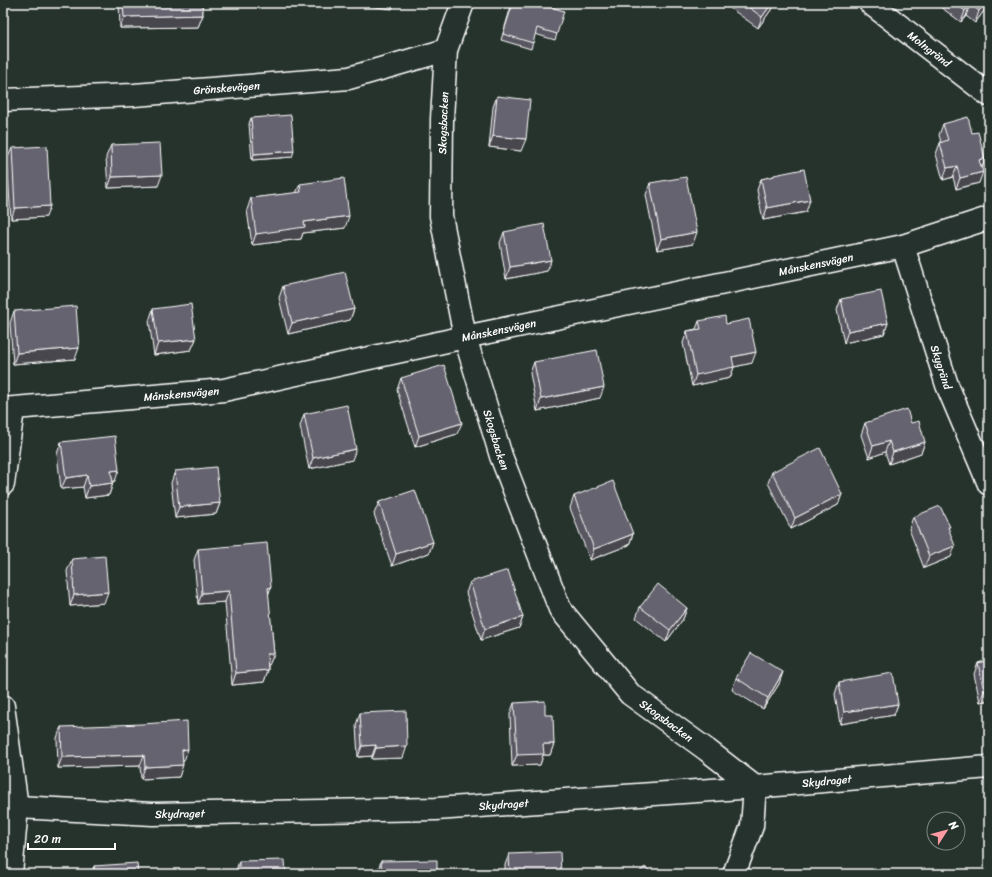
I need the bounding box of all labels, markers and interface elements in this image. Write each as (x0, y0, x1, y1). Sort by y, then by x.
street label: Molngränd (903, 26, 956, 73)
street label: Grönskevägen (193, 76, 261, 100)
street label: Skogsbacken (433, 91, 454, 155)
street label: Månskensvägen (777, 248, 855, 282)
street label: Månskensvägen (460, 313, 538, 348)
street label: Skygränd (925, 343, 957, 394)
street label: Månskensvägen (143, 381, 220, 407)
street label: Skogsbacken (478, 407, 515, 473)
street label: Skogsbacken (635, 695, 697, 747)
street label: Skydraget (801, 770, 853, 793)
street label: Skydraget (478, 794, 530, 816)
street label: Skydraget (155, 804, 206, 824)
north arrow (926, 811, 966, 851)
text: N (943, 816, 964, 834)
scale bar (28, 825, 115, 851)
text: 20 m (34, 828, 61, 850)

